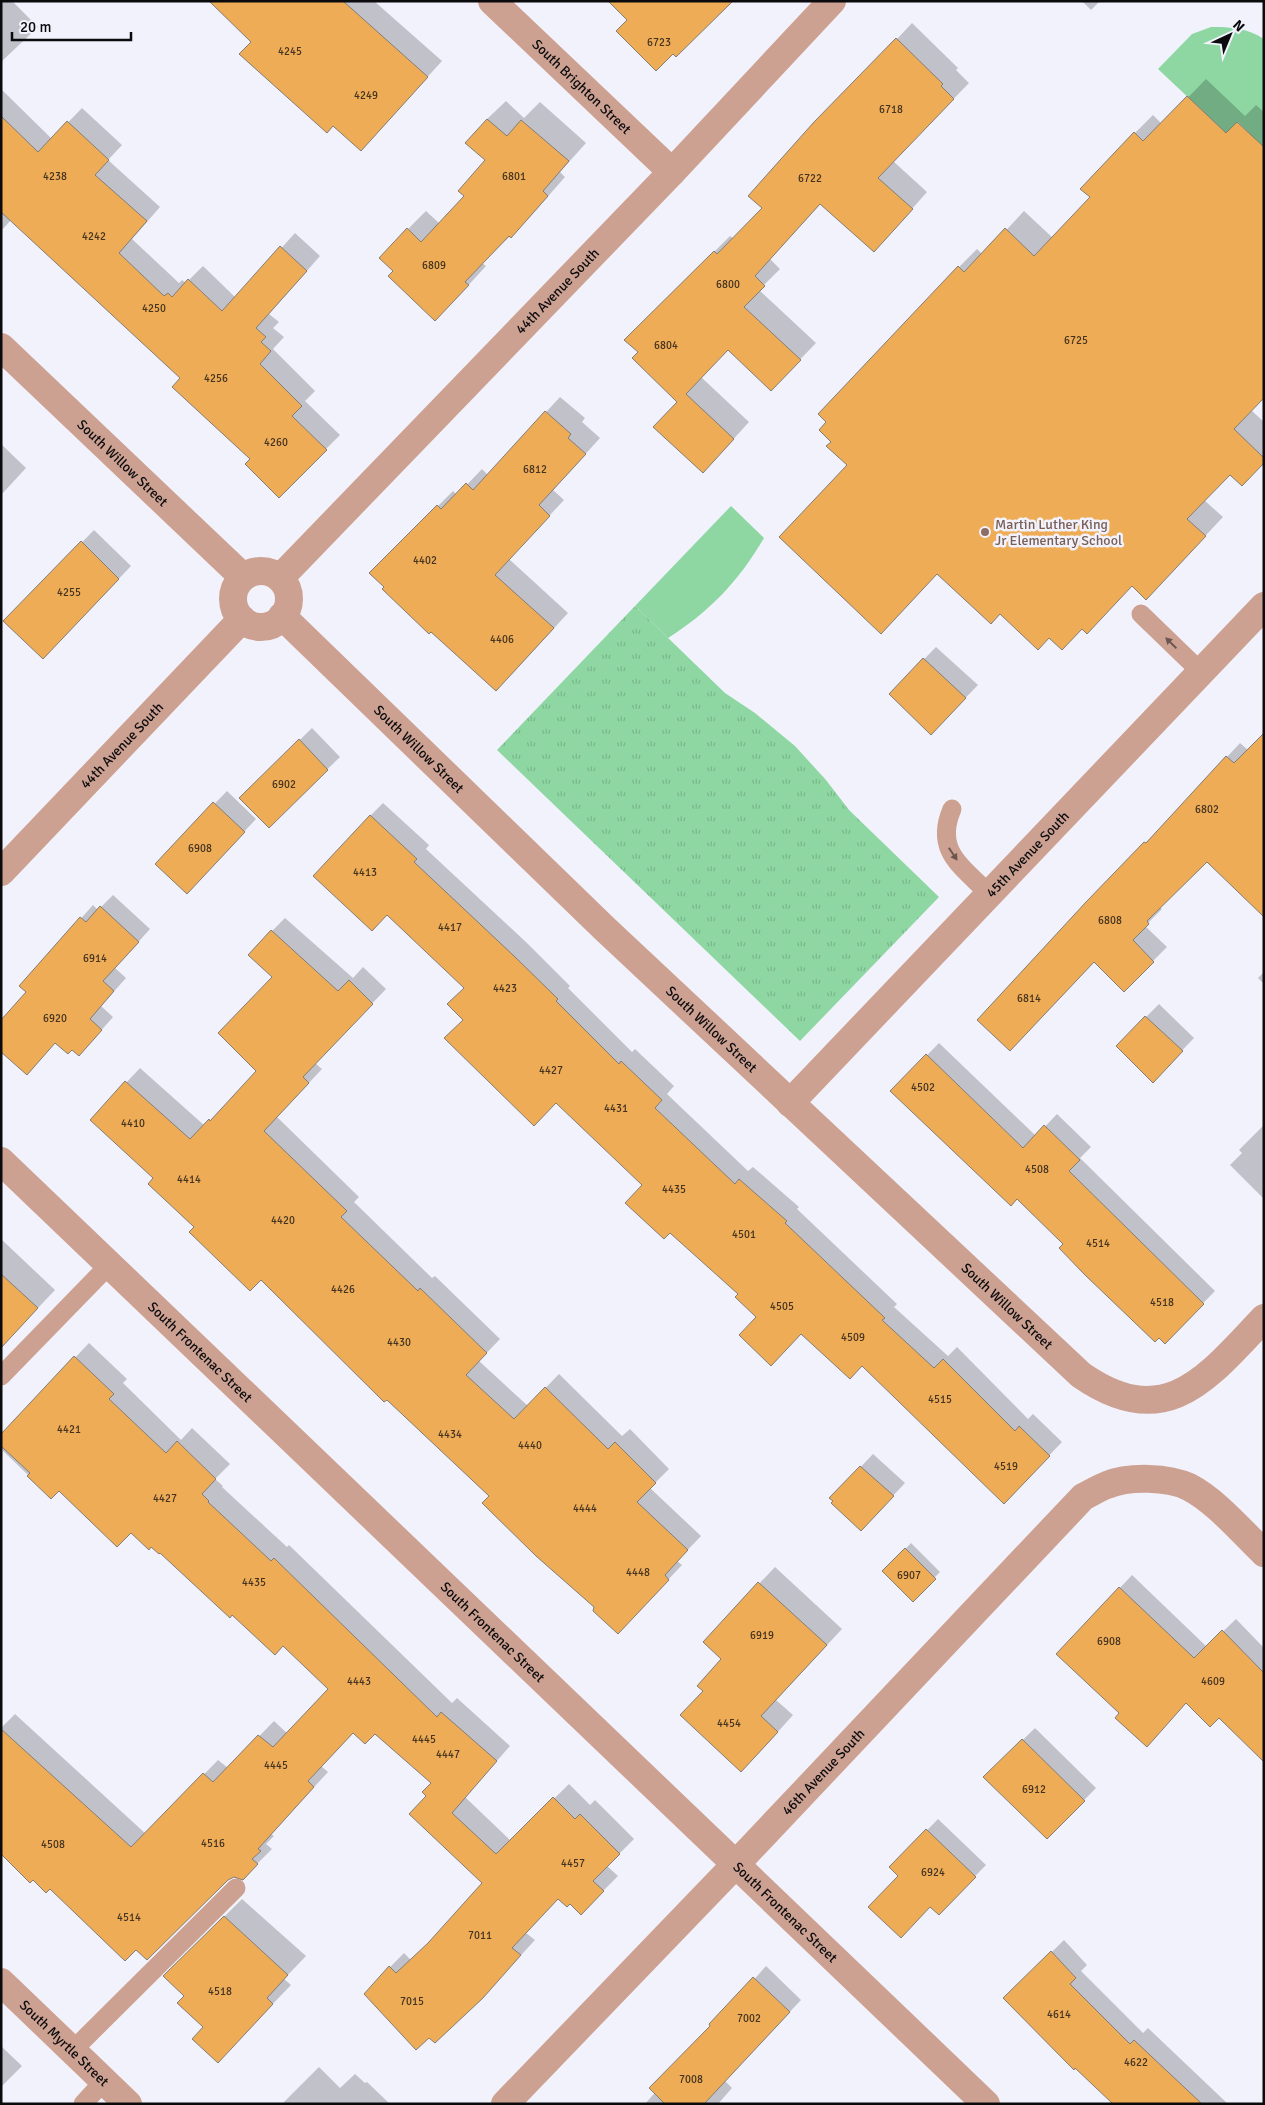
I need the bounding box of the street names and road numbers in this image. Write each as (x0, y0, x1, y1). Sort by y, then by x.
street label: South Brighton Street (529, 35, 635, 137)
street label: 44th Avenue South (512, 244, 602, 337)
street label: South Willow Street (74, 416, 172, 510)
street label: 44th Avenue South (77, 699, 167, 792)
street label: South Willow Street (371, 701, 468, 796)
street label: 45th Avenue South (982, 807, 1073, 901)
street label: South Willow Street (663, 982, 761, 1076)
street label: South Willow Street (958, 1259, 1057, 1353)
street label: South Frontenac Street (145, 1298, 256, 1406)
street label: South Frontenac Street (437, 1578, 549, 1686)
street label: 46th Avenue South (778, 1725, 868, 1819)
street label: South Frontenac Street (730, 1858, 841, 1966)
street label: South Myrtle Street (16, 1996, 113, 2090)

